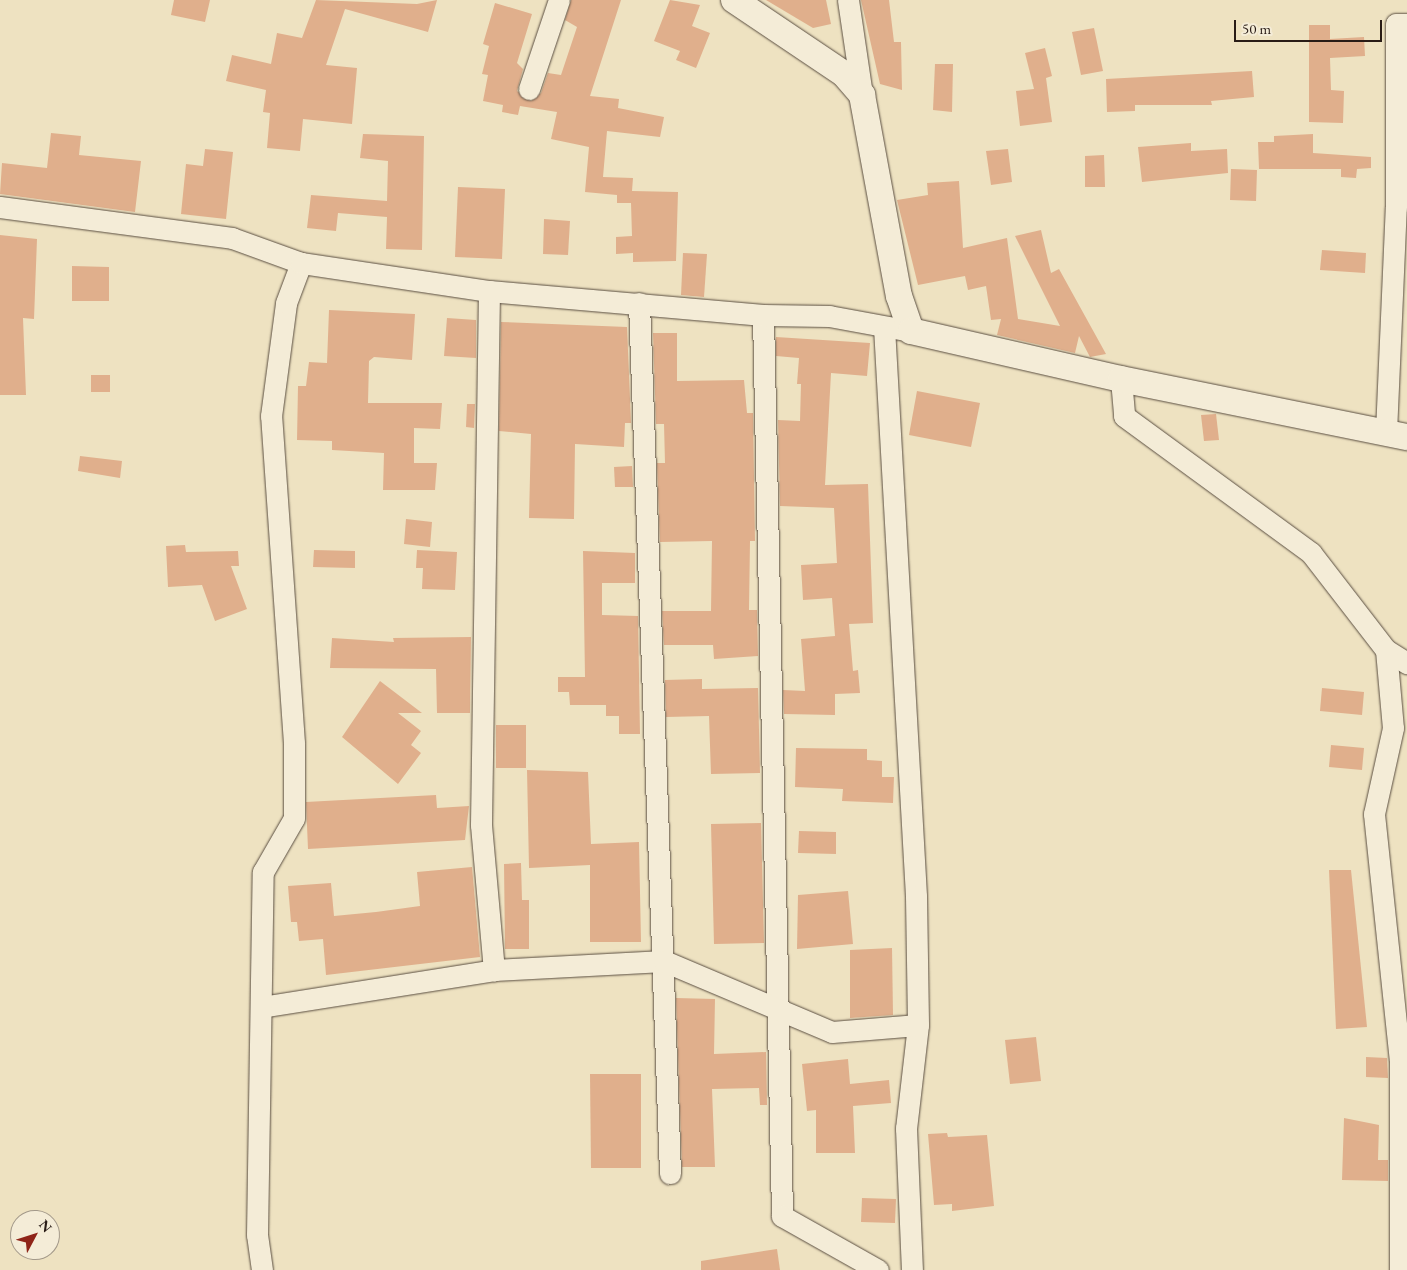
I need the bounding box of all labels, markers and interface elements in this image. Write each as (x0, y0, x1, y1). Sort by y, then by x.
scale bar (1237, 10, 1384, 42)
text: 50 m (1242, 19, 1271, 38)
north arrow (10, 1210, 60, 1260)
text: N (35, 1216, 56, 1236)

